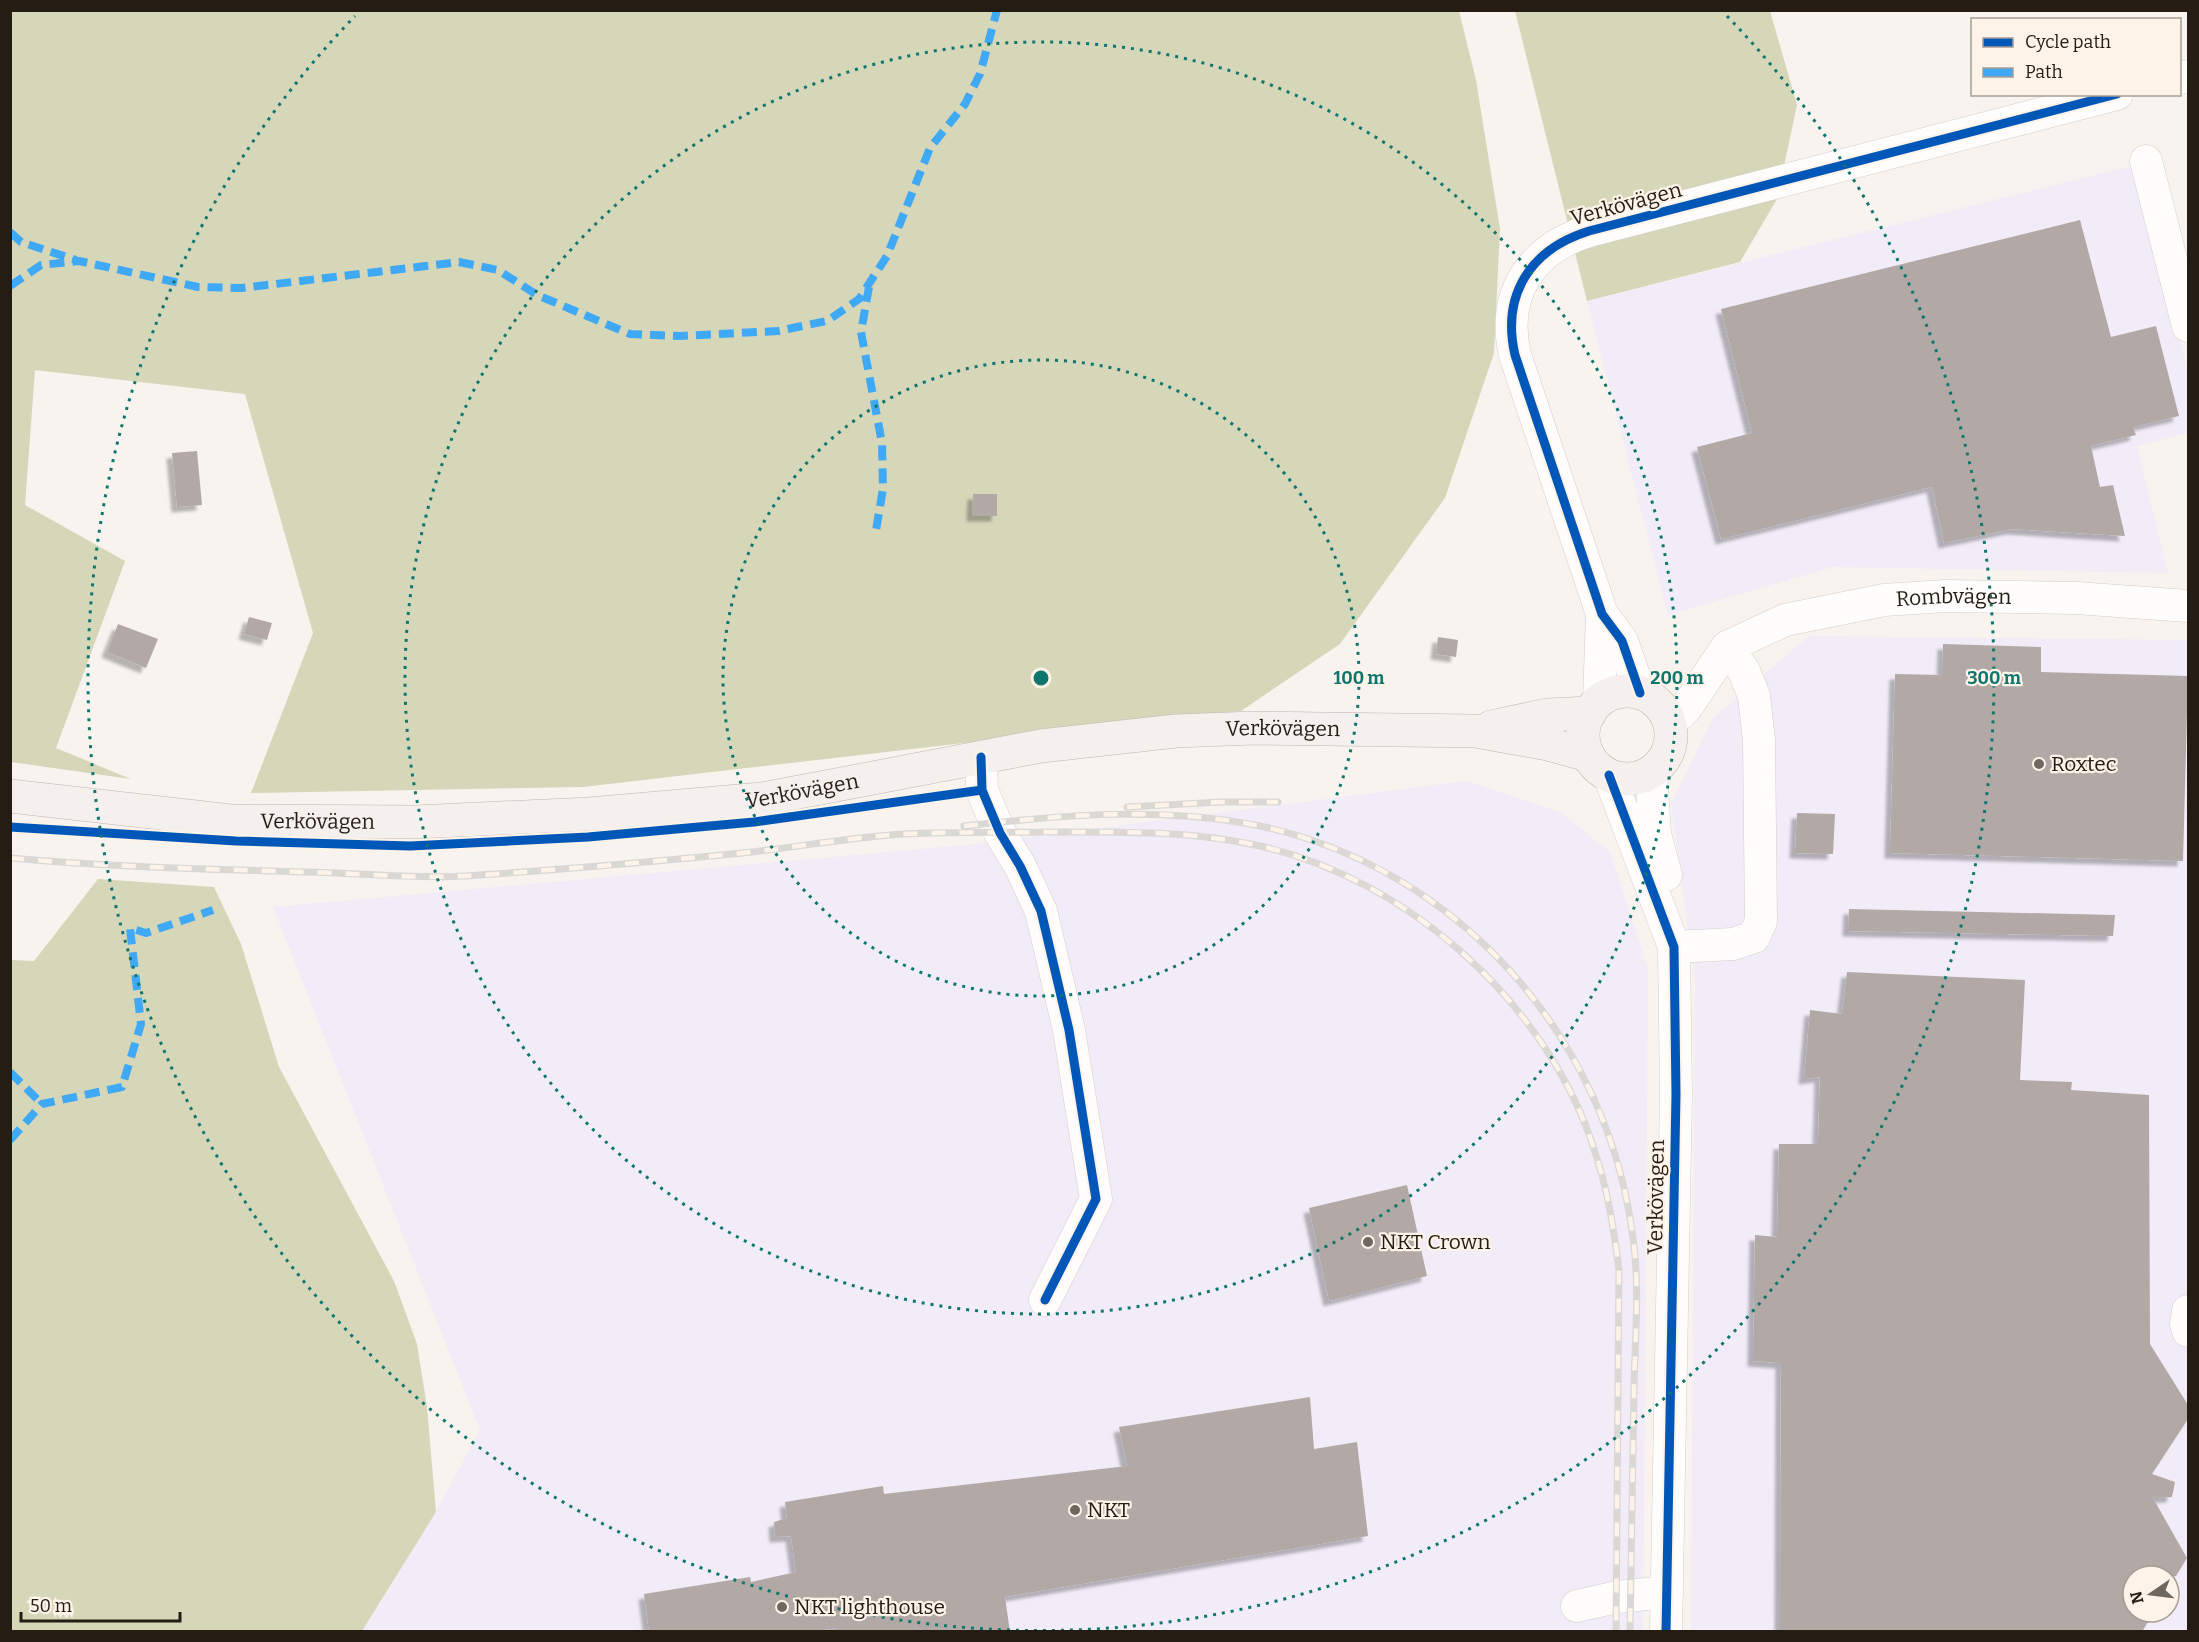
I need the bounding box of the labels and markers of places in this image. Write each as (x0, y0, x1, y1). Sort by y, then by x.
centre of rings (1031, 668, 1051, 688)
place label: Roxtec (2051, 751, 2117, 777)
marker: Roxtec (2032, 757, 2046, 771)
place label: NKT Crown (1380, 1229, 1491, 1255)
marker: NKT Crown (1361, 1235, 1375, 1249)
place label: NKT (1087, 1497, 1130, 1523)
marker: NKT (1068, 1503, 1082, 1517)
place label: NKT lighthouse (794, 1594, 945, 1620)
marker: NKT lighthouse (775, 1600, 789, 1614)

